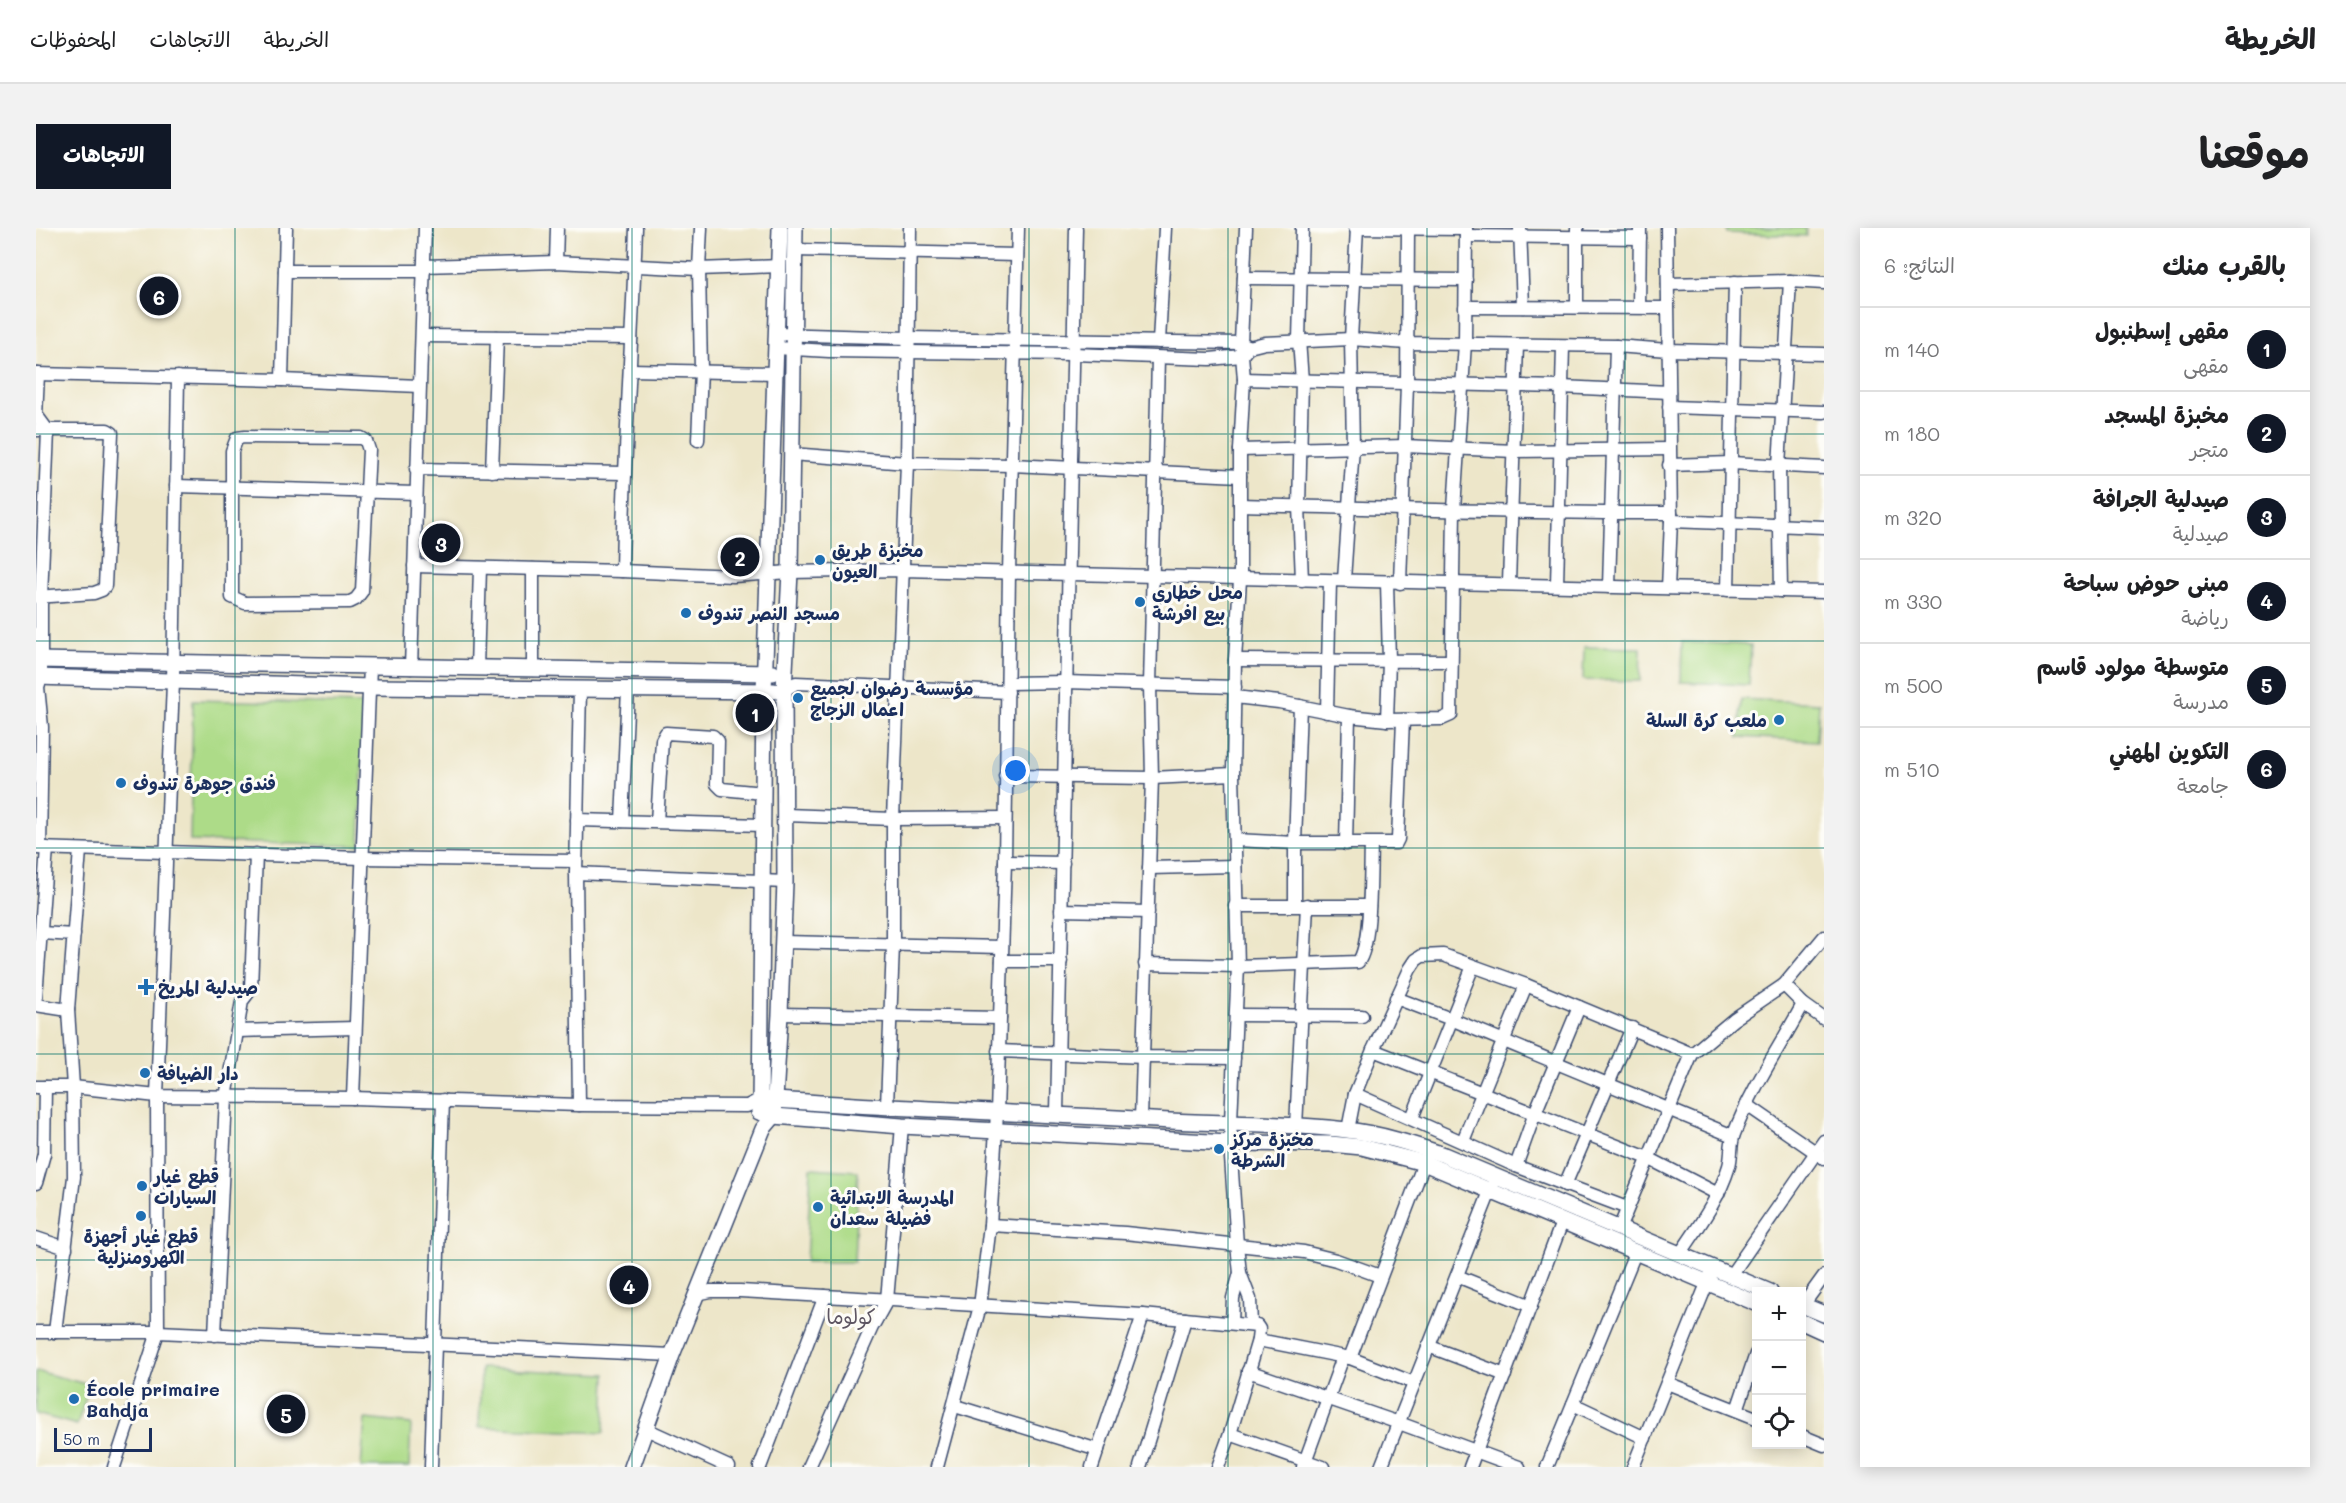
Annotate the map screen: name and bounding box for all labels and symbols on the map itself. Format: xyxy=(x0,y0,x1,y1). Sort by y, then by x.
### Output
pin: 6 xyxy=(140,274,178,318)
pin: 3 xyxy=(422,520,460,566)
pin: 2 xyxy=(720,534,760,580)
place label: مخبزة طريق العيون xyxy=(832,538,923,583)
marker: مخبزة طريق العيون xyxy=(813,553,827,567)
place label: محل خطاري بيع افرشة xyxy=(1152,580,1243,627)
marker: محل خطاري بيع افرشة xyxy=(1133,595,1147,609)
place label: مسجد النصر تندوف xyxy=(698,601,840,625)
marker: مسجد النصر تندوف xyxy=(679,606,693,620)
place label: مؤسسة رضوان لجميع اعمال الزجاج xyxy=(810,676,974,721)
pin: 1 xyxy=(736,690,774,736)
marker: مؤسسة رضوان لجميع اعمال الزجاج xyxy=(791,691,805,705)
place label: ملعب كرة السلة xyxy=(1646,708,1767,732)
marker: ملعب كرة السلة xyxy=(1772,713,1786,727)
your location xyxy=(1001,756,1030,785)
place label: فندق جوهرة تندوف xyxy=(133,771,276,795)
marker: فندق جوهرة تندوف xyxy=(114,776,128,790)
place label: صيدلية المريخ xyxy=(158,975,258,1000)
marker: صيدلية المريخ xyxy=(139,980,153,994)
place label: دار الضيافة xyxy=(157,1061,239,1085)
marker: دار الضيافة xyxy=(138,1066,152,1080)
place label: مخبزة مركز الشرطة xyxy=(1229,1127,1314,1172)
marker: مخبزة مركز الشرطة xyxy=(1212,1142,1226,1156)
place label: قطع غيار السيارات xyxy=(152,1164,219,1209)
marker: قطع غيار السيارات xyxy=(135,1179,149,1193)
place label: المدرسة الابتدائية فضيلة سعدان xyxy=(830,1185,954,1230)
marker: المدرسة الابتدائية فضيلة سعدان xyxy=(811,1200,825,1214)
marker: قطع غيار أجهزة الكهرومنزلية xyxy=(134,1209,148,1223)
place label: قطع غيار أجهزة الكهرومنزلية xyxy=(84,1224,198,1269)
pin: 4 xyxy=(610,1262,648,1308)
district label: كولوما xyxy=(826,1303,876,1331)
place label: École primaire Bahdja xyxy=(86,1377,220,1422)
marker: École primaire Bahdja xyxy=(67,1392,81,1406)
pin: 5 xyxy=(266,1392,306,1436)
scale bar xyxy=(54,1425,152,1452)

